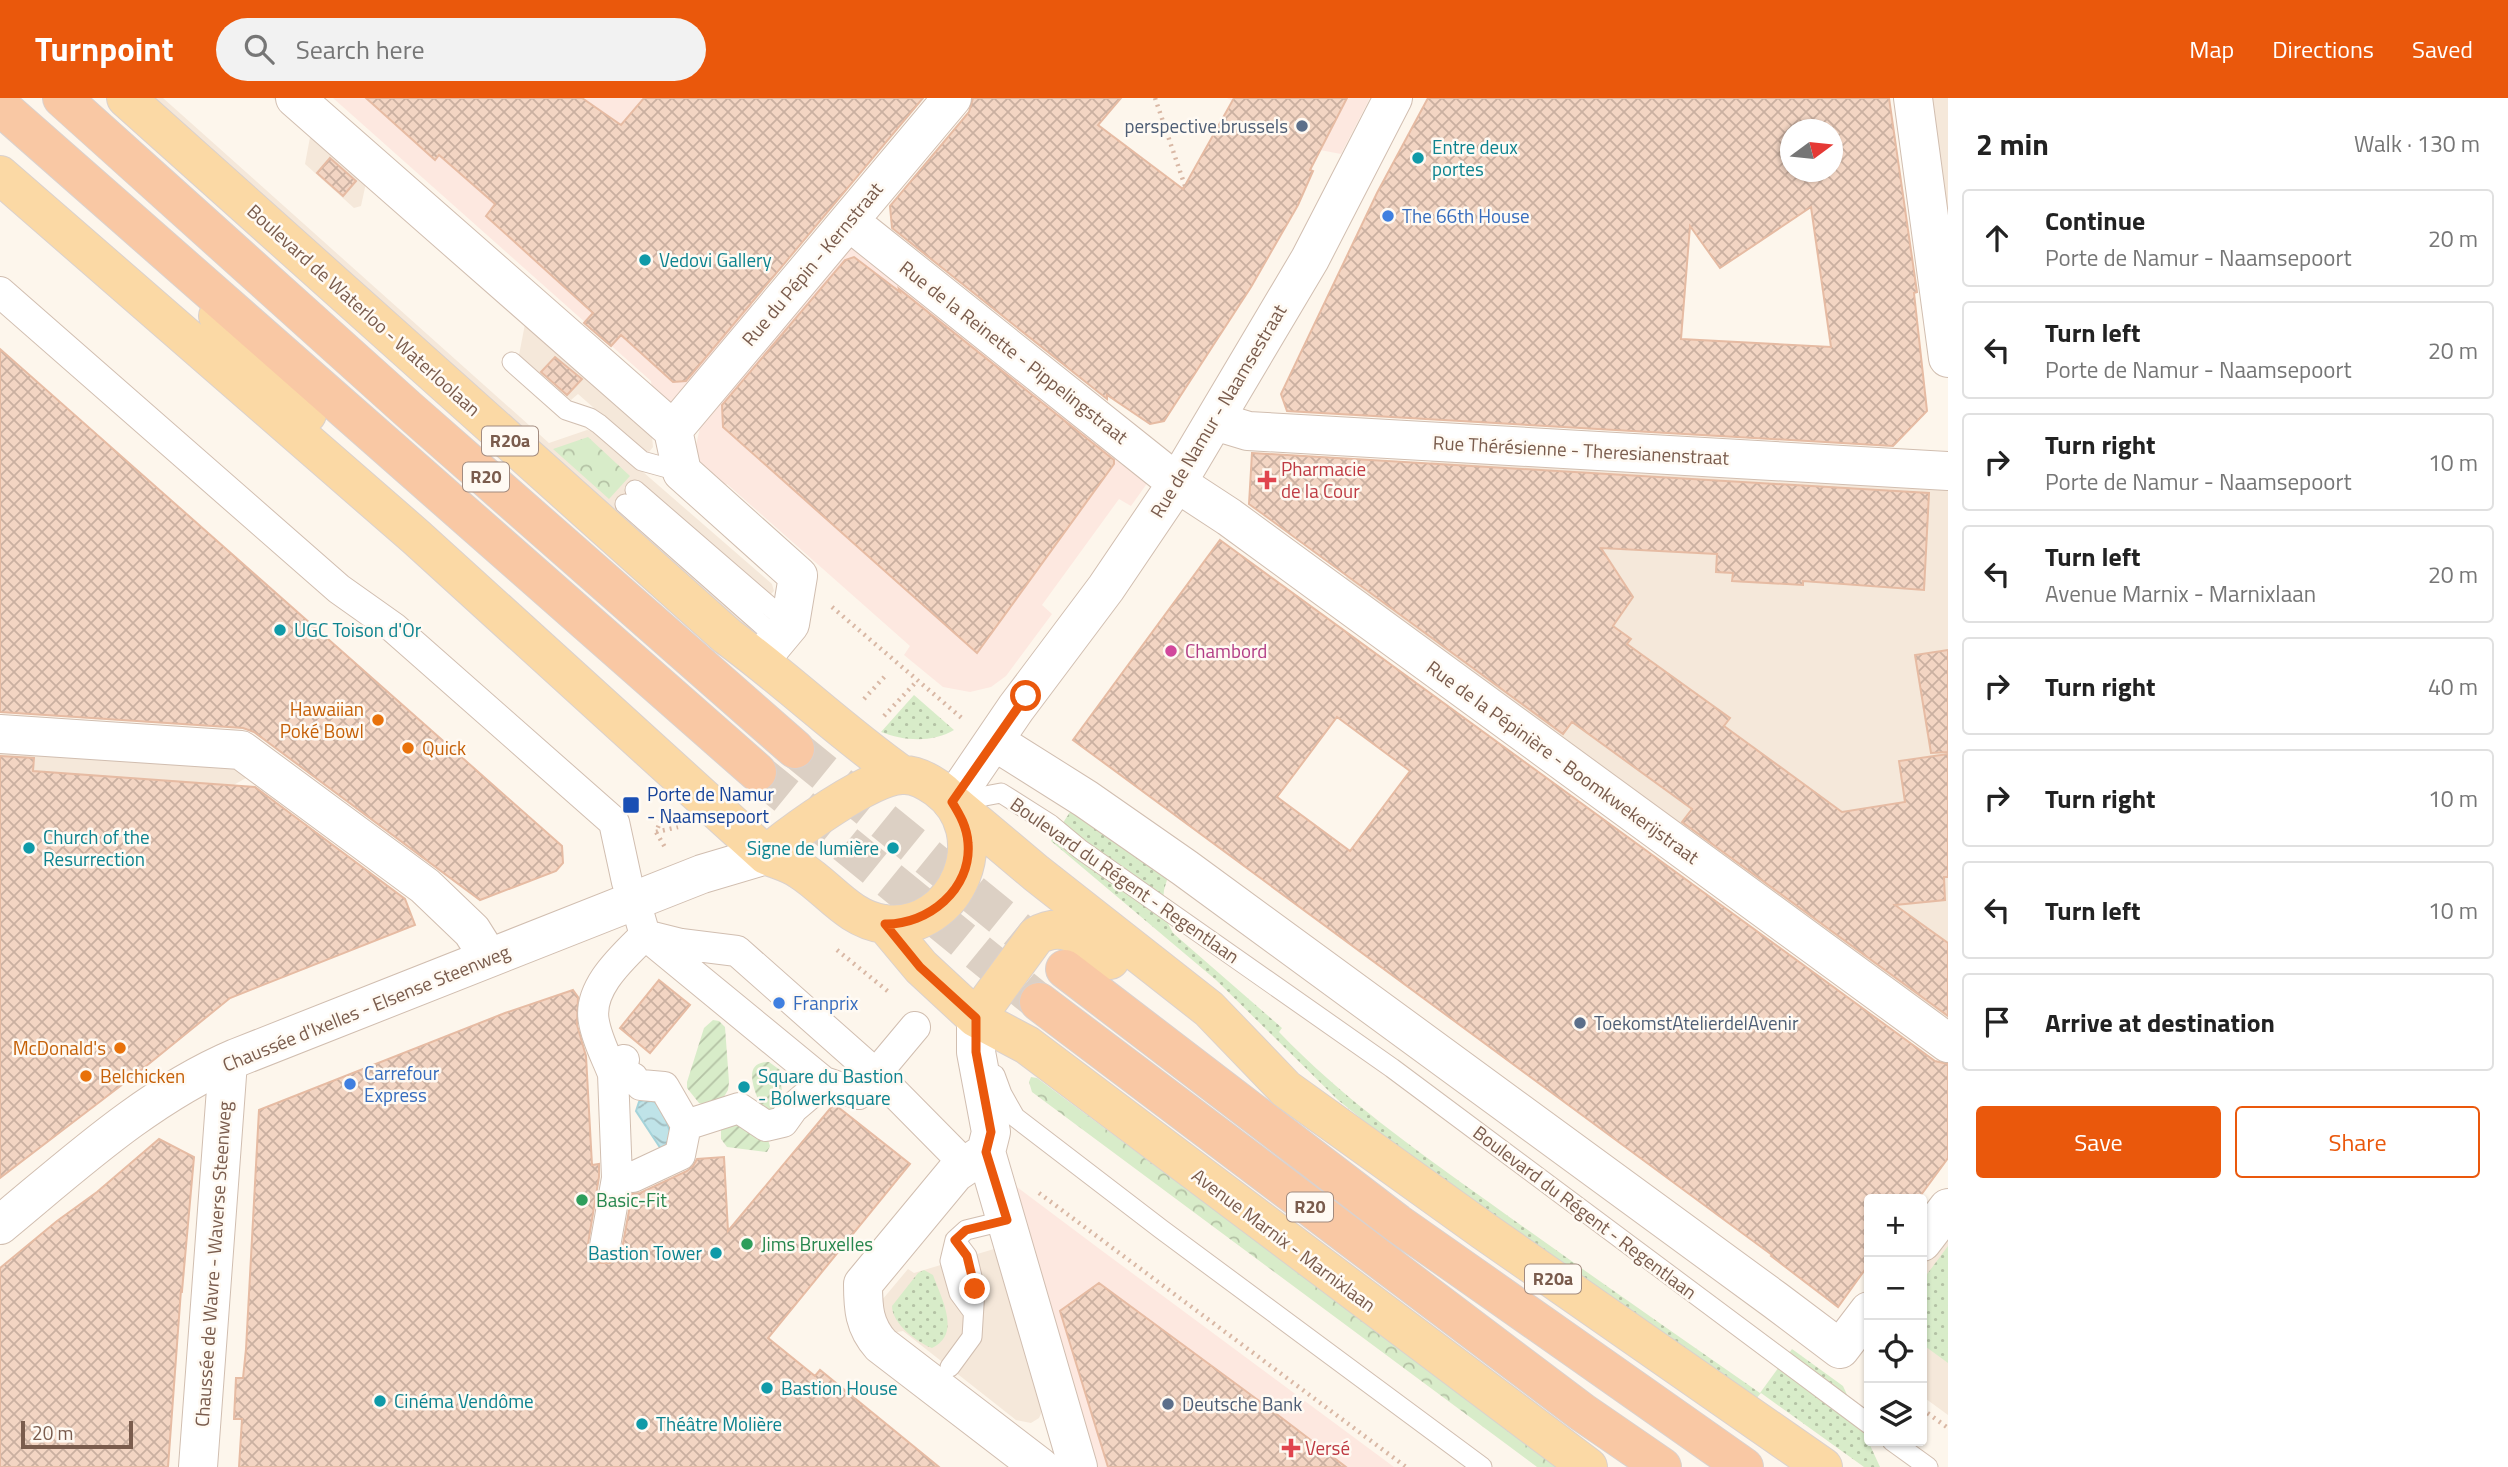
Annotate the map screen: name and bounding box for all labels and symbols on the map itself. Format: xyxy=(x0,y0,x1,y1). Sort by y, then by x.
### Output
place label: perspective.brussels xyxy=(1124,111,1288,140)
marker: perspective.brussels xyxy=(1294,118,1310,134)
north arrow xyxy=(1780,119,1843,182)
place label: Entre deux portes xyxy=(1432,132,1518,183)
marker: Entre deux portes xyxy=(1410,150,1426,166)
street label: Rue du Pépin - Kernstraat xyxy=(734,175,889,352)
street label: Boulevard de Waterloo - Waterloolaan xyxy=(241,197,488,423)
place label: The 66th House xyxy=(1402,201,1530,230)
marker: The 66th House xyxy=(1380,208,1396,224)
place label: Vedovi Gallery xyxy=(659,245,772,274)
marker: Vedovi Gallery xyxy=(637,252,653,268)
street label: Rue de la Reinette - Pippelingstraat xyxy=(894,253,1135,450)
street label: Rue de Namur - Naamsestraat xyxy=(1142,298,1293,523)
road number: R20a xyxy=(482,426,538,456)
street label: Rue Thérésienne - Theresianenstraat xyxy=(1432,427,1730,472)
place label: Pharmacie de la Cour xyxy=(1281,454,1366,505)
road number: R20 xyxy=(463,463,509,492)
marker: Pharmacie de la Cour xyxy=(1259,472,1275,488)
place label: UGC Toison d'Or xyxy=(294,615,422,644)
marker: UGC Toison d'Or xyxy=(272,622,288,638)
place label: Chambord xyxy=(1185,636,1267,665)
marker: Chambord xyxy=(1163,643,1179,659)
street label: Rue de la Pépinière - Boomkwekerijstraat xyxy=(1421,653,1706,871)
route start xyxy=(1010,680,1041,711)
place label: Hawaiian Poké Bowl xyxy=(280,694,364,745)
marker: Hawaiian Poké Bowl xyxy=(370,712,386,728)
place label: Quick xyxy=(422,733,466,762)
marker: Quick xyxy=(400,740,416,756)
place label: Porte de Namur - Naamsepoort xyxy=(647,779,774,830)
street label: Boulevard du Régent - Regentlaan xyxy=(1005,789,1246,970)
marker: Porte de Namur - Naamsepoort xyxy=(621,795,641,815)
place label: Church of the Resurrection xyxy=(43,822,150,873)
place label: Signe de lumière xyxy=(747,833,879,862)
marker: Church of the Resurrection xyxy=(21,840,37,856)
marker: Signe de lumière xyxy=(885,840,901,856)
street label: Chaussée d'Ixelles - Elsense Steenweg xyxy=(218,936,514,1079)
place label: Franprix xyxy=(793,988,859,1017)
marker: Franprix xyxy=(771,995,787,1011)
place label: ToekomstAtelierdelAvenir xyxy=(1594,1008,1799,1037)
marker: ToekomstAtelierdelAvenir xyxy=(1572,1015,1588,1031)
place label: McDonald's xyxy=(13,1033,106,1062)
marker: McDonald's xyxy=(112,1040,128,1056)
place label: Carrefour Express xyxy=(364,1058,440,1109)
place label: Belchicken xyxy=(100,1061,185,1090)
place label: Square du Bastion - Bolwerksquare xyxy=(758,1061,904,1112)
marker: Belchicken xyxy=(78,1068,94,1084)
marker: Carrefour Express xyxy=(342,1076,358,1092)
marker: Square du Bastion - Bolwerksquare xyxy=(736,1079,752,1095)
street label: Chaussée de Wavre - Waverse Steenweg xyxy=(187,1100,238,1428)
street label: Boulevard du Régent - Regentlaan xyxy=(1467,1118,1703,1306)
street label: Avenue Marnix - Marnixlaan xyxy=(1186,1161,1382,1319)
place label: Basic-Fit xyxy=(596,1185,667,1214)
marker: Basic-Fit xyxy=(574,1192,590,1208)
road number: R20 xyxy=(1287,1192,1333,1222)
place label: Jims Bruxelles xyxy=(761,1229,873,1258)
marker: Jims Bruxelles xyxy=(739,1236,755,1252)
place label: Bastion Tower xyxy=(588,1238,702,1267)
marker: Bastion Tower xyxy=(708,1245,724,1261)
road number: R20a xyxy=(1525,1264,1581,1294)
route end xyxy=(959,1273,990,1304)
place label: Bastion House xyxy=(781,1373,898,1402)
marker: Bastion House xyxy=(759,1380,775,1396)
place label: Cinéma Vendôme xyxy=(394,1386,534,1415)
place label: Deutsche Bank xyxy=(1182,1389,1302,1418)
marker: Cinéma Vendôme xyxy=(372,1393,388,1409)
marker: Deutsche Bank xyxy=(1160,1396,1176,1412)
place label: Théâtre Molière xyxy=(656,1409,782,1438)
marker: Théâtre Molière xyxy=(634,1416,650,1432)
scale bar xyxy=(21,1418,133,1450)
place label: Versé xyxy=(1305,1433,1350,1462)
marker: Versé xyxy=(1283,1440,1299,1456)

